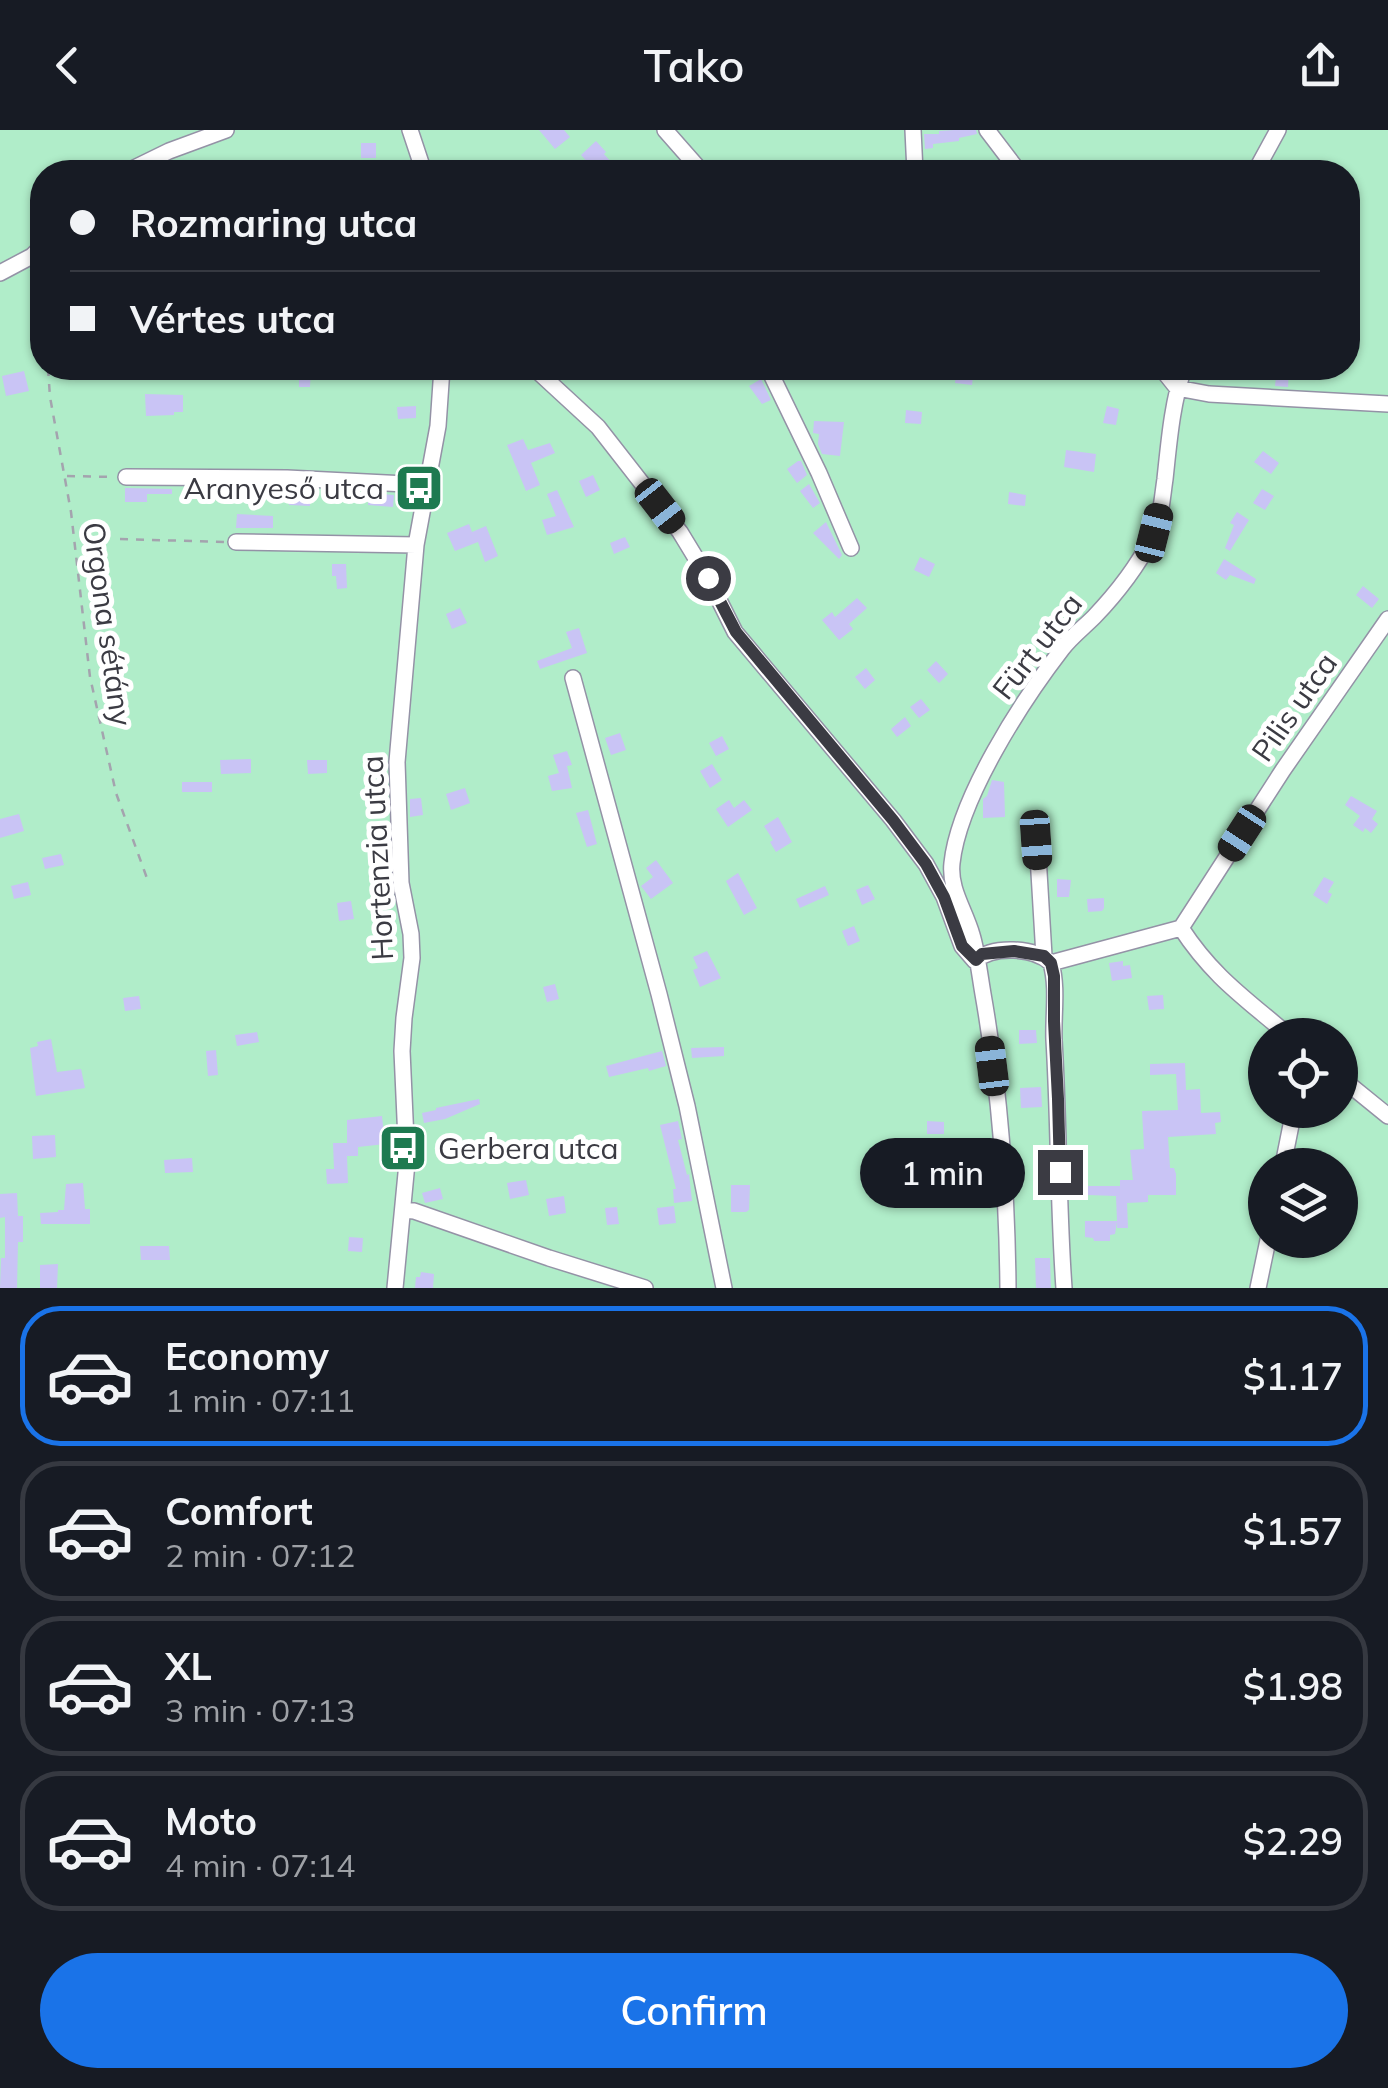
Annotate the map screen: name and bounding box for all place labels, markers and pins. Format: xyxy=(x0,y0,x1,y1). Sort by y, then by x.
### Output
bus stop icon: Aranyeső utca xyxy=(393,462,445,514)
place label: Aranyeső utca xyxy=(184,469,384,507)
bus stop icon: Gerbera utca xyxy=(377,1122,429,1174)
place label: Gerbera utca xyxy=(438,1129,618,1167)

